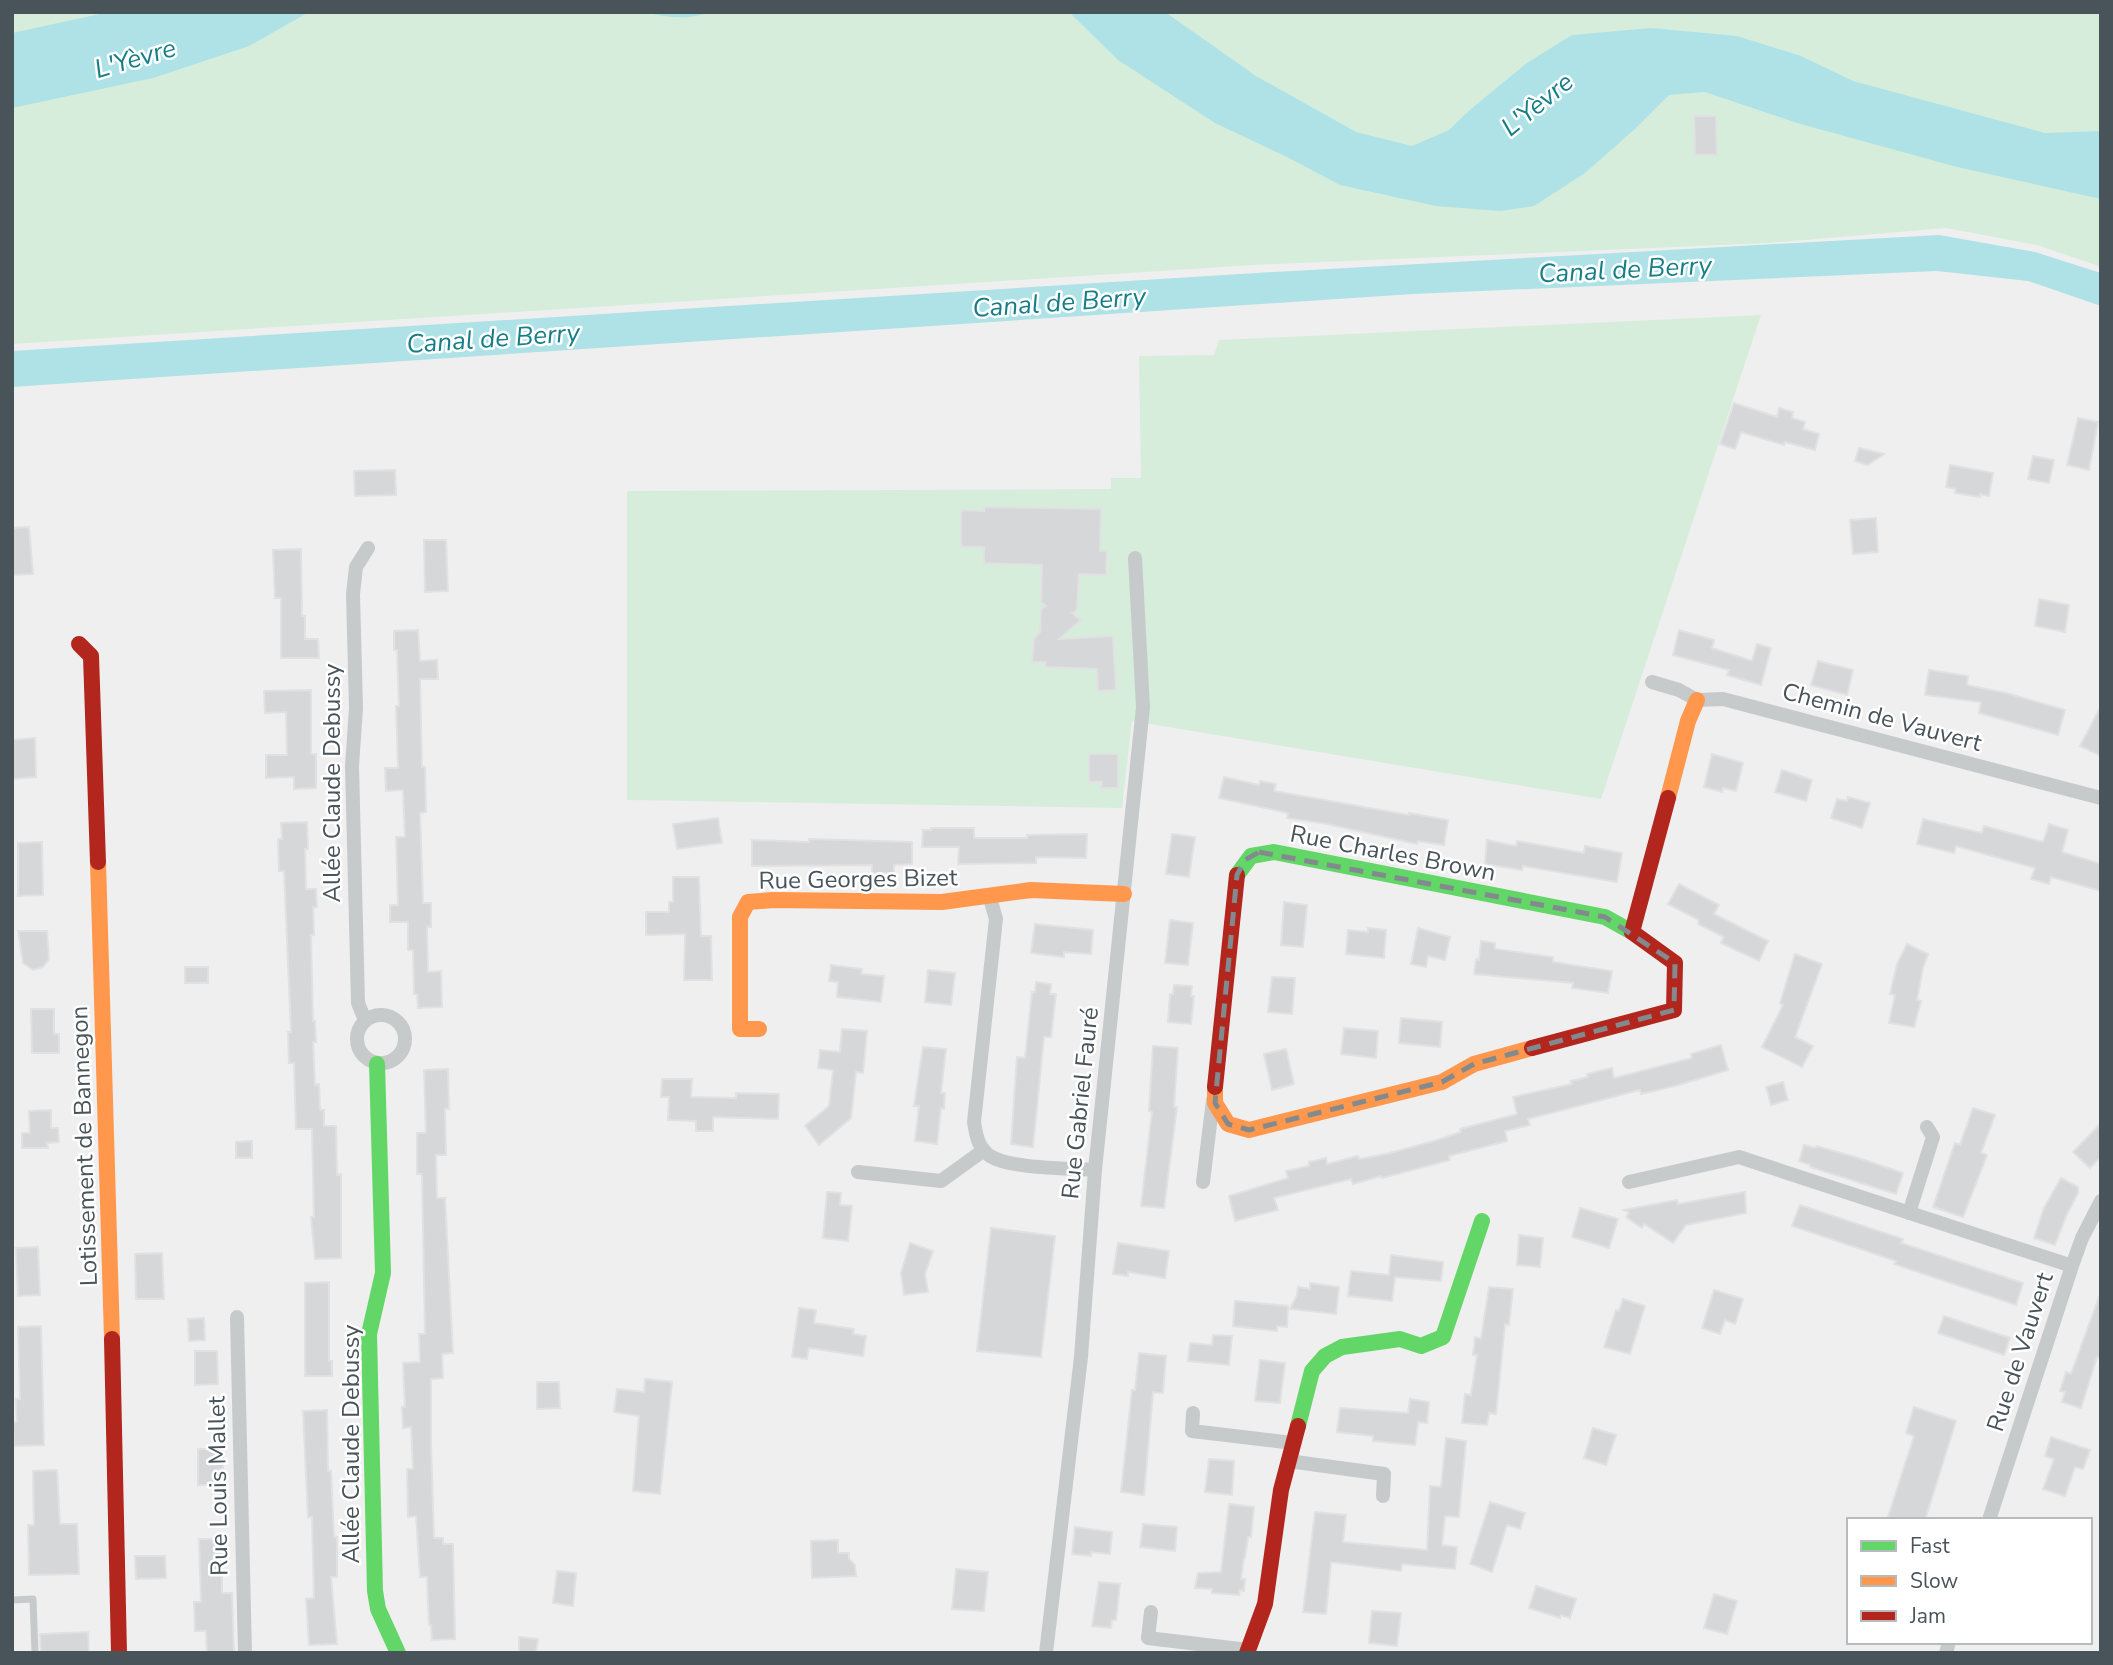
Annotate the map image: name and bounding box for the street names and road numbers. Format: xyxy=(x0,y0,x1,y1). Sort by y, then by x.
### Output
street label: Allée Claude Debussy xyxy=(316,663,348,902)
street label: Chemin de Vauvert xyxy=(1779,675,1986,759)
street label: Rue Charles Brown xyxy=(1288,817,1498,889)
street label: Rue Georges Bizet xyxy=(758,861,958,897)
street label: Lotissement de Bannegon xyxy=(63,1005,105,1287)
street label: Rue Gabriel Fauré xyxy=(1054,1005,1106,1201)
street label: Rue de Vauvert xyxy=(1979,1268,2061,1436)
street label: Allée Claude Debussy xyxy=(335,1324,367,1563)
street label: Rue Louis Mallet xyxy=(200,1395,236,1576)

